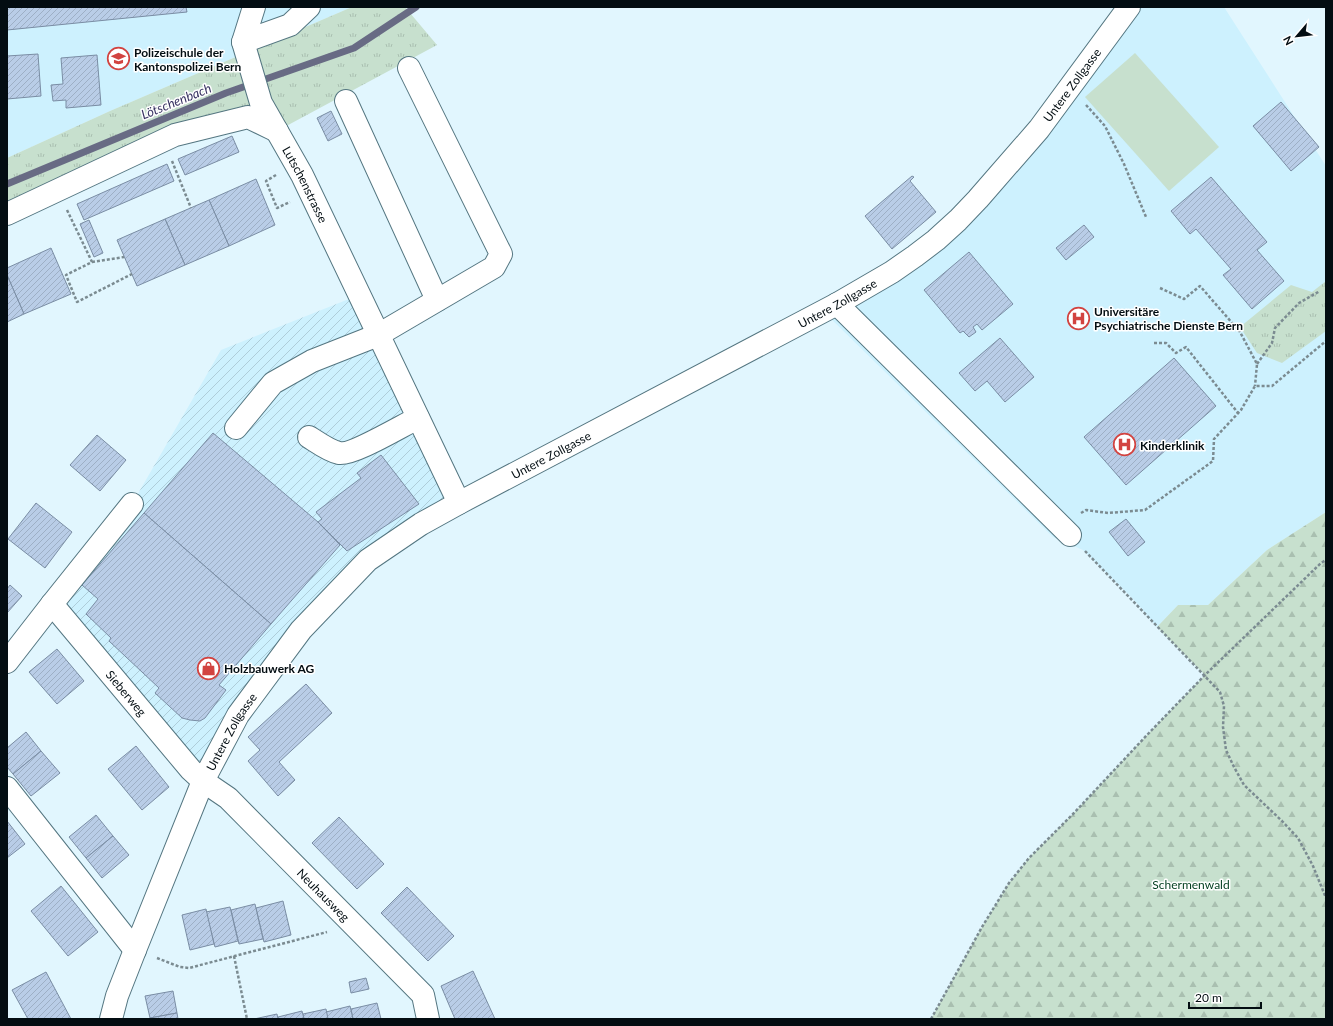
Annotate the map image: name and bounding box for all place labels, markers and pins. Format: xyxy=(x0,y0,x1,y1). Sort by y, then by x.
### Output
place label: Polizeischule der Kantonspolizei Bern xyxy=(134,45,242,74)
school or university icon: Polizeischule der Kantonspolizei Bern xyxy=(106,46,132,72)
place label: Universitäre Psychiatrische Dienste Bern xyxy=(1094,304,1243,333)
hospital icon: Universitäre Psychiatrische Dienste Bern xyxy=(1065,305,1091,331)
hospital icon: Kinderklinik xyxy=(1112,432,1138,458)
place label: Kinderklinik xyxy=(1140,438,1205,453)
shop icon: Holzbauwerk AG xyxy=(195,655,221,681)
place label: Holzbauwerk AG xyxy=(224,661,315,676)

